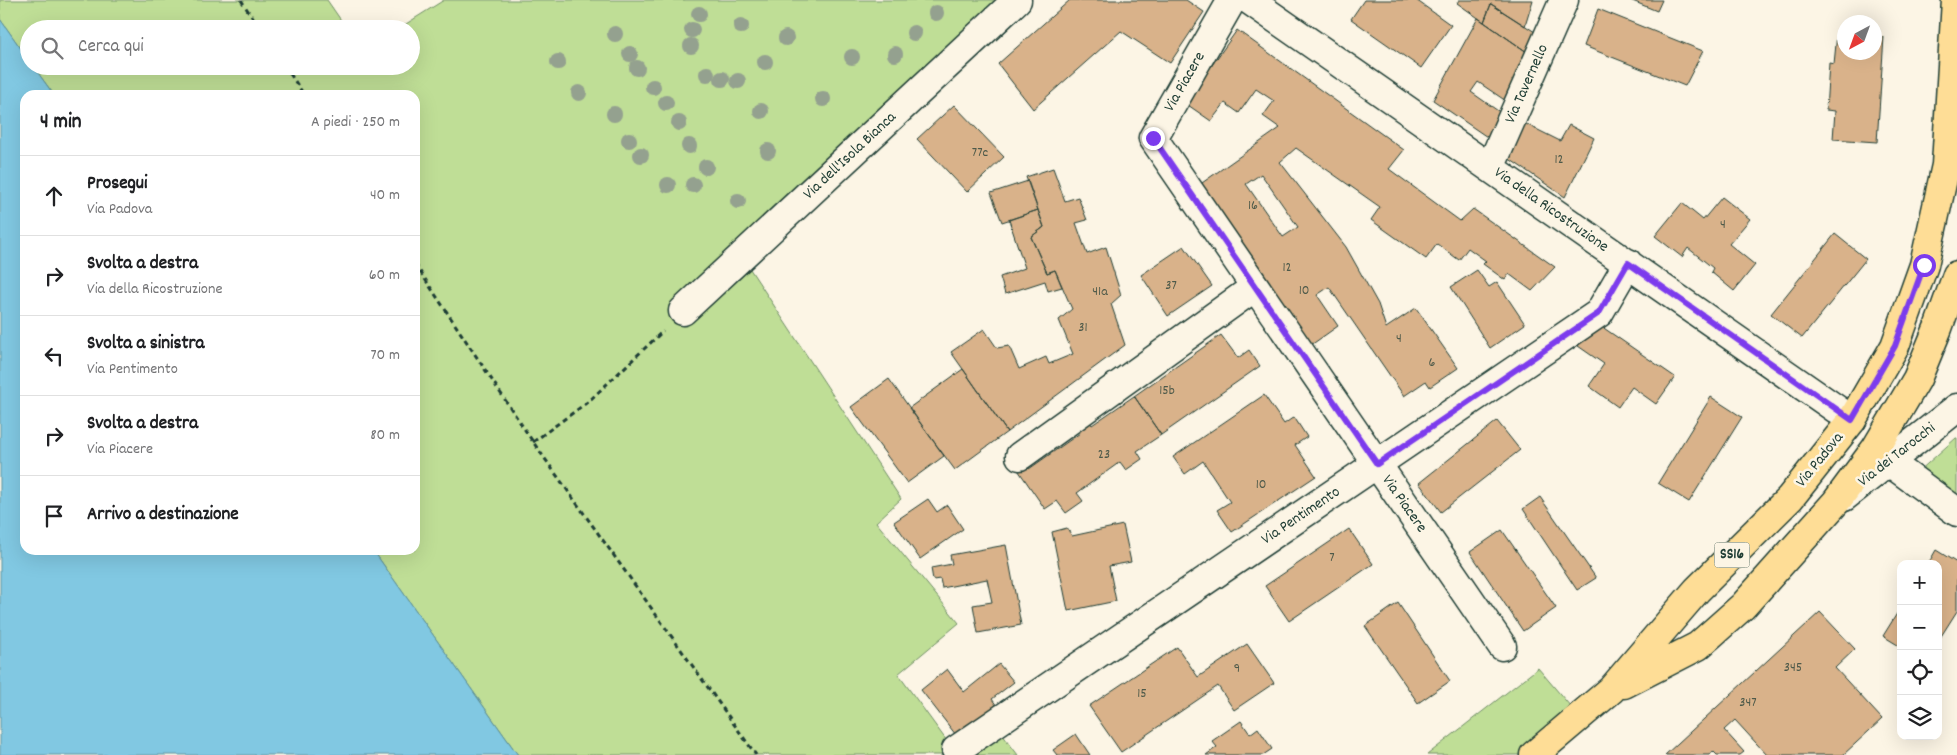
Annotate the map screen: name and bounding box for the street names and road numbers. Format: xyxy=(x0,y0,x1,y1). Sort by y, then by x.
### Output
street label: Via Tavernello xyxy=(1499,41,1555,127)
street label: Via Piacere xyxy=(1159,48,1211,116)
street label: Via dell'Isola Bianca xyxy=(798,106,902,205)
street label: Via della Ricostruzione xyxy=(1489,162,1613,258)
street label: Via dei Tarocchi xyxy=(1853,417,1941,493)
street label: Via Padova xyxy=(1790,427,1850,493)
street label: Via Piacere xyxy=(1376,470,1432,538)
street label: Via Pentimento xyxy=(1257,481,1345,551)
road number: SS16 xyxy=(1714,542,1750,568)

